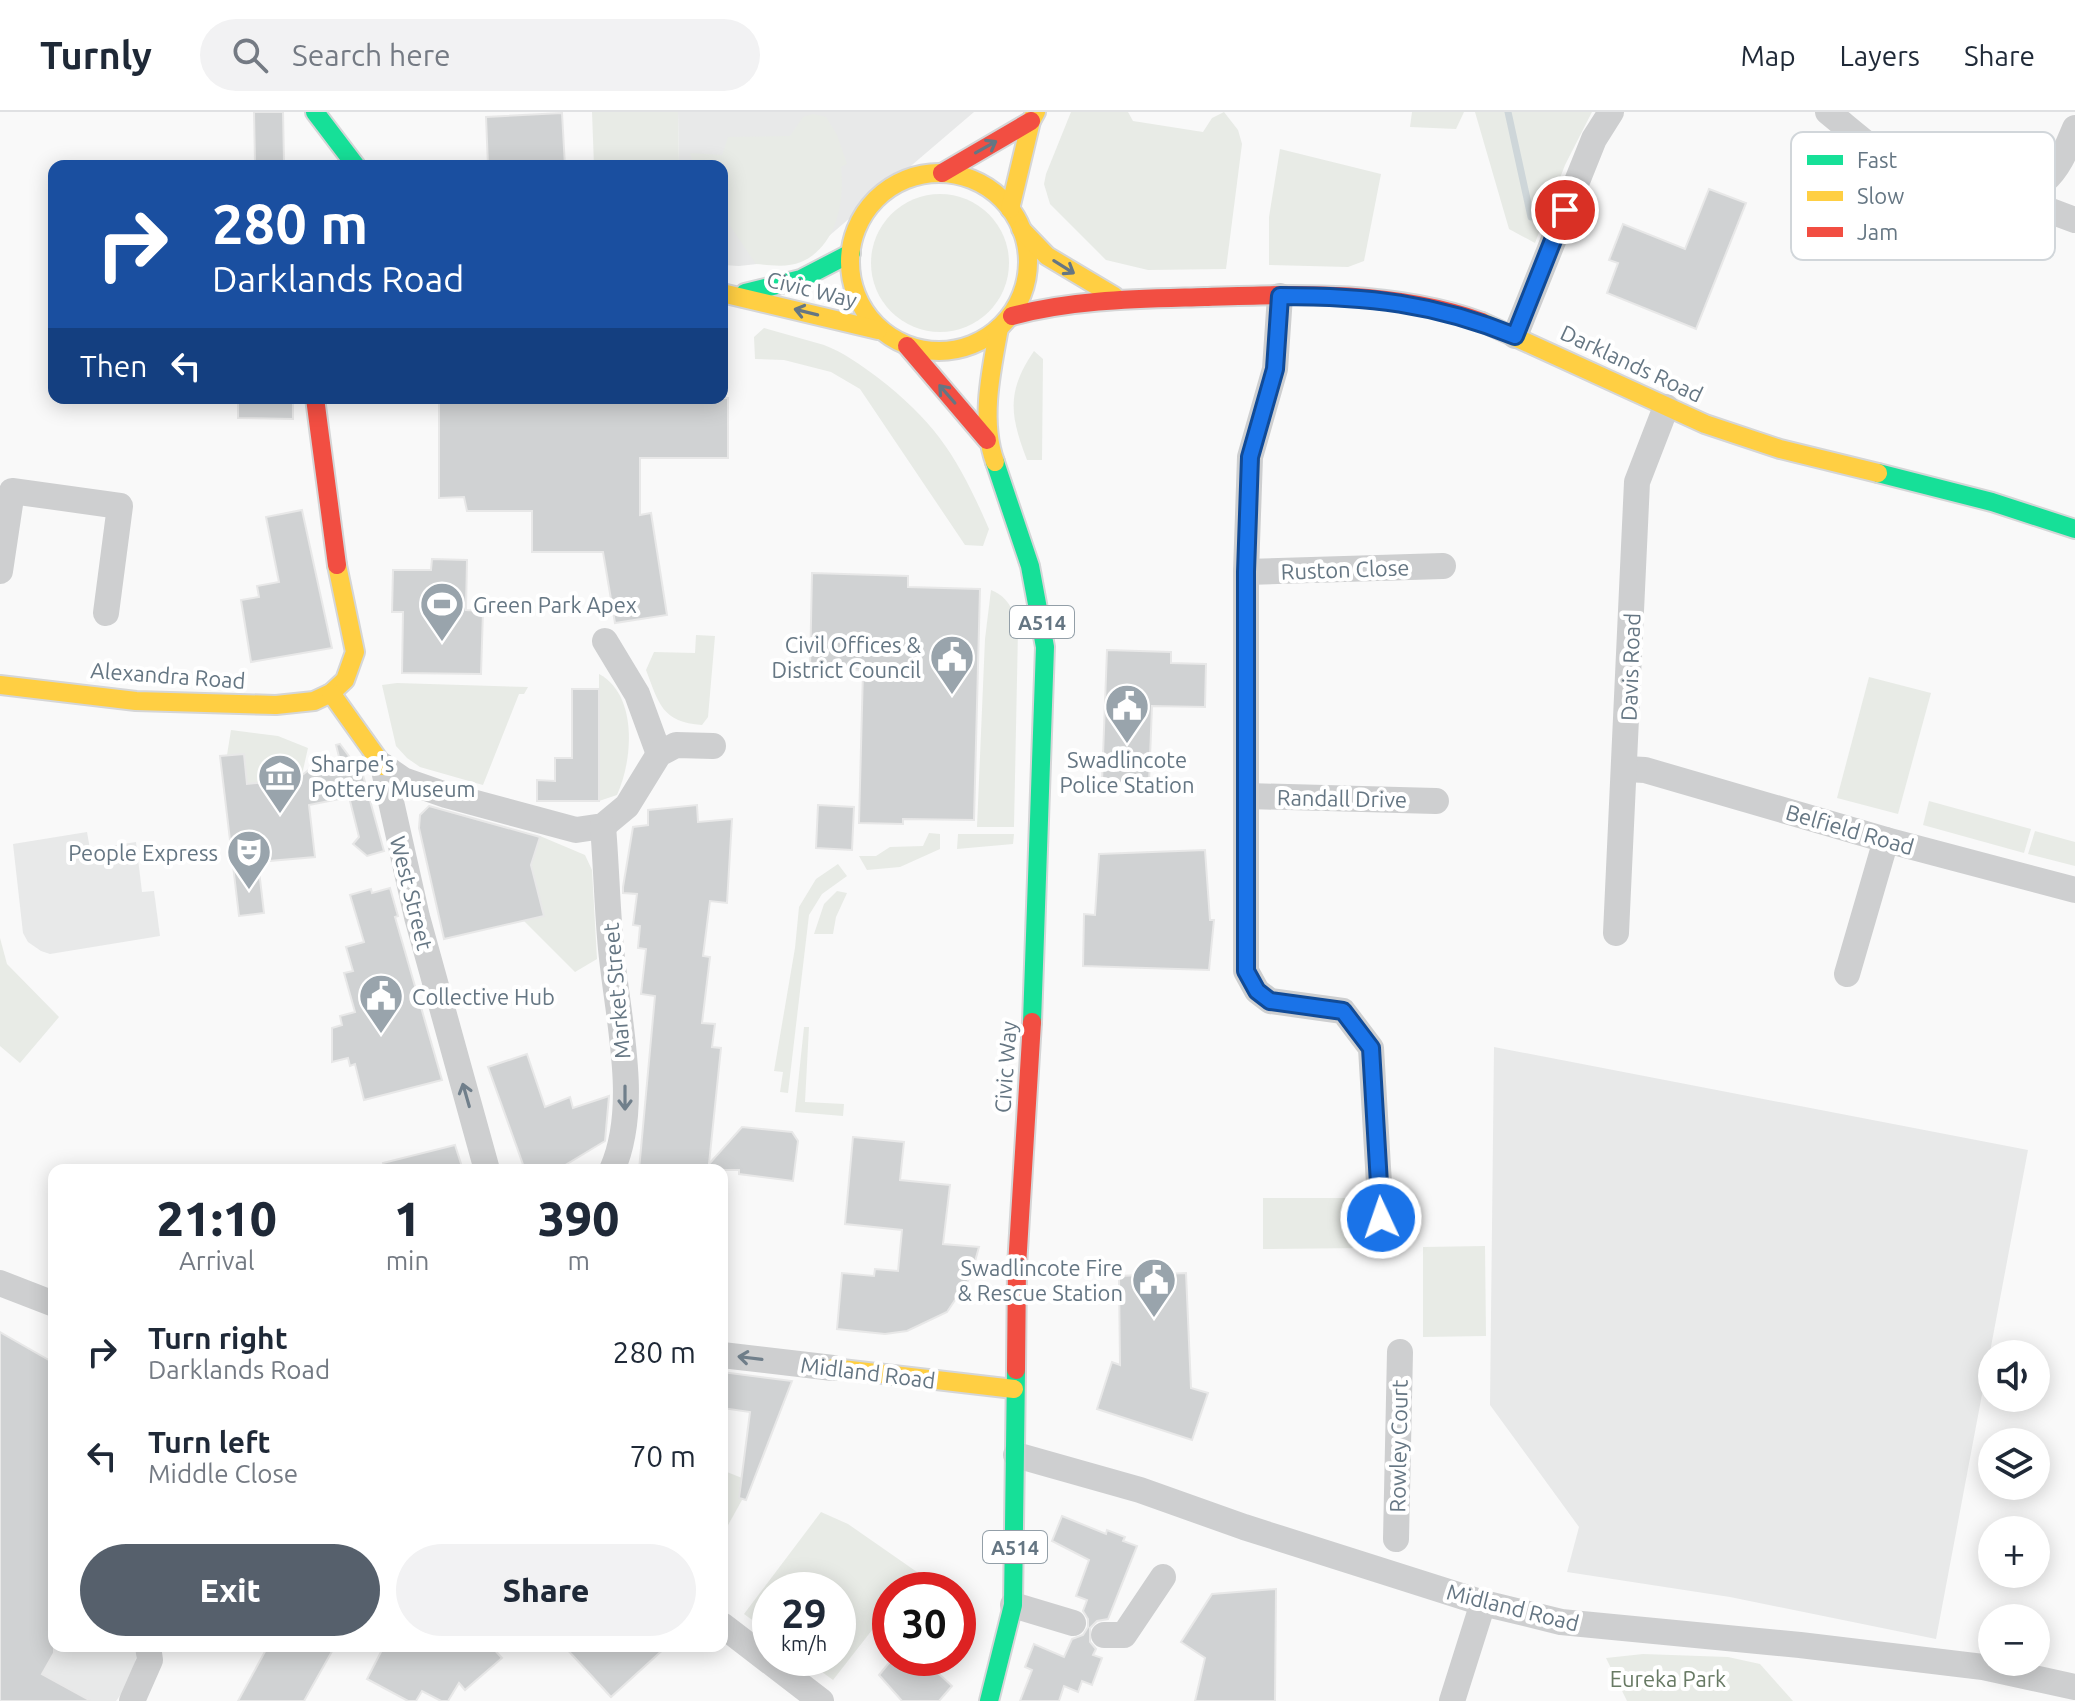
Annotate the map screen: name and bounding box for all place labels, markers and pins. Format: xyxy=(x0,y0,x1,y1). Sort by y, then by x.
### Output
pin xyxy=(1531,176,1599,244)
sports icon: Green Park Apex xyxy=(418,580,466,643)
place label: Green Park Apex xyxy=(473,592,637,617)
place label: Civil Offices & District Council xyxy=(772,632,922,682)
public building icon: Civil Offices & District Council xyxy=(928,633,976,696)
public building icon: Swadlincote Police Station xyxy=(1103,682,1151,745)
place label: Swadlincote Police Station xyxy=(1059,747,1195,797)
place label: Sharpe's Pottery Museum xyxy=(311,751,476,801)
museum icon: Sharpe's Pottery Museum xyxy=(256,752,304,815)
theatre icon: People Express xyxy=(225,828,273,891)
place label: People Express xyxy=(68,840,218,865)
public building icon: Collective Hub xyxy=(357,972,405,1035)
place label: Collective Hub xyxy=(412,984,555,1009)
place label: Swadlincote Fire & Rescue Station xyxy=(957,1255,1123,1305)
public building icon: Swadlincote Fire & Rescue Station xyxy=(1130,1256,1178,1319)

